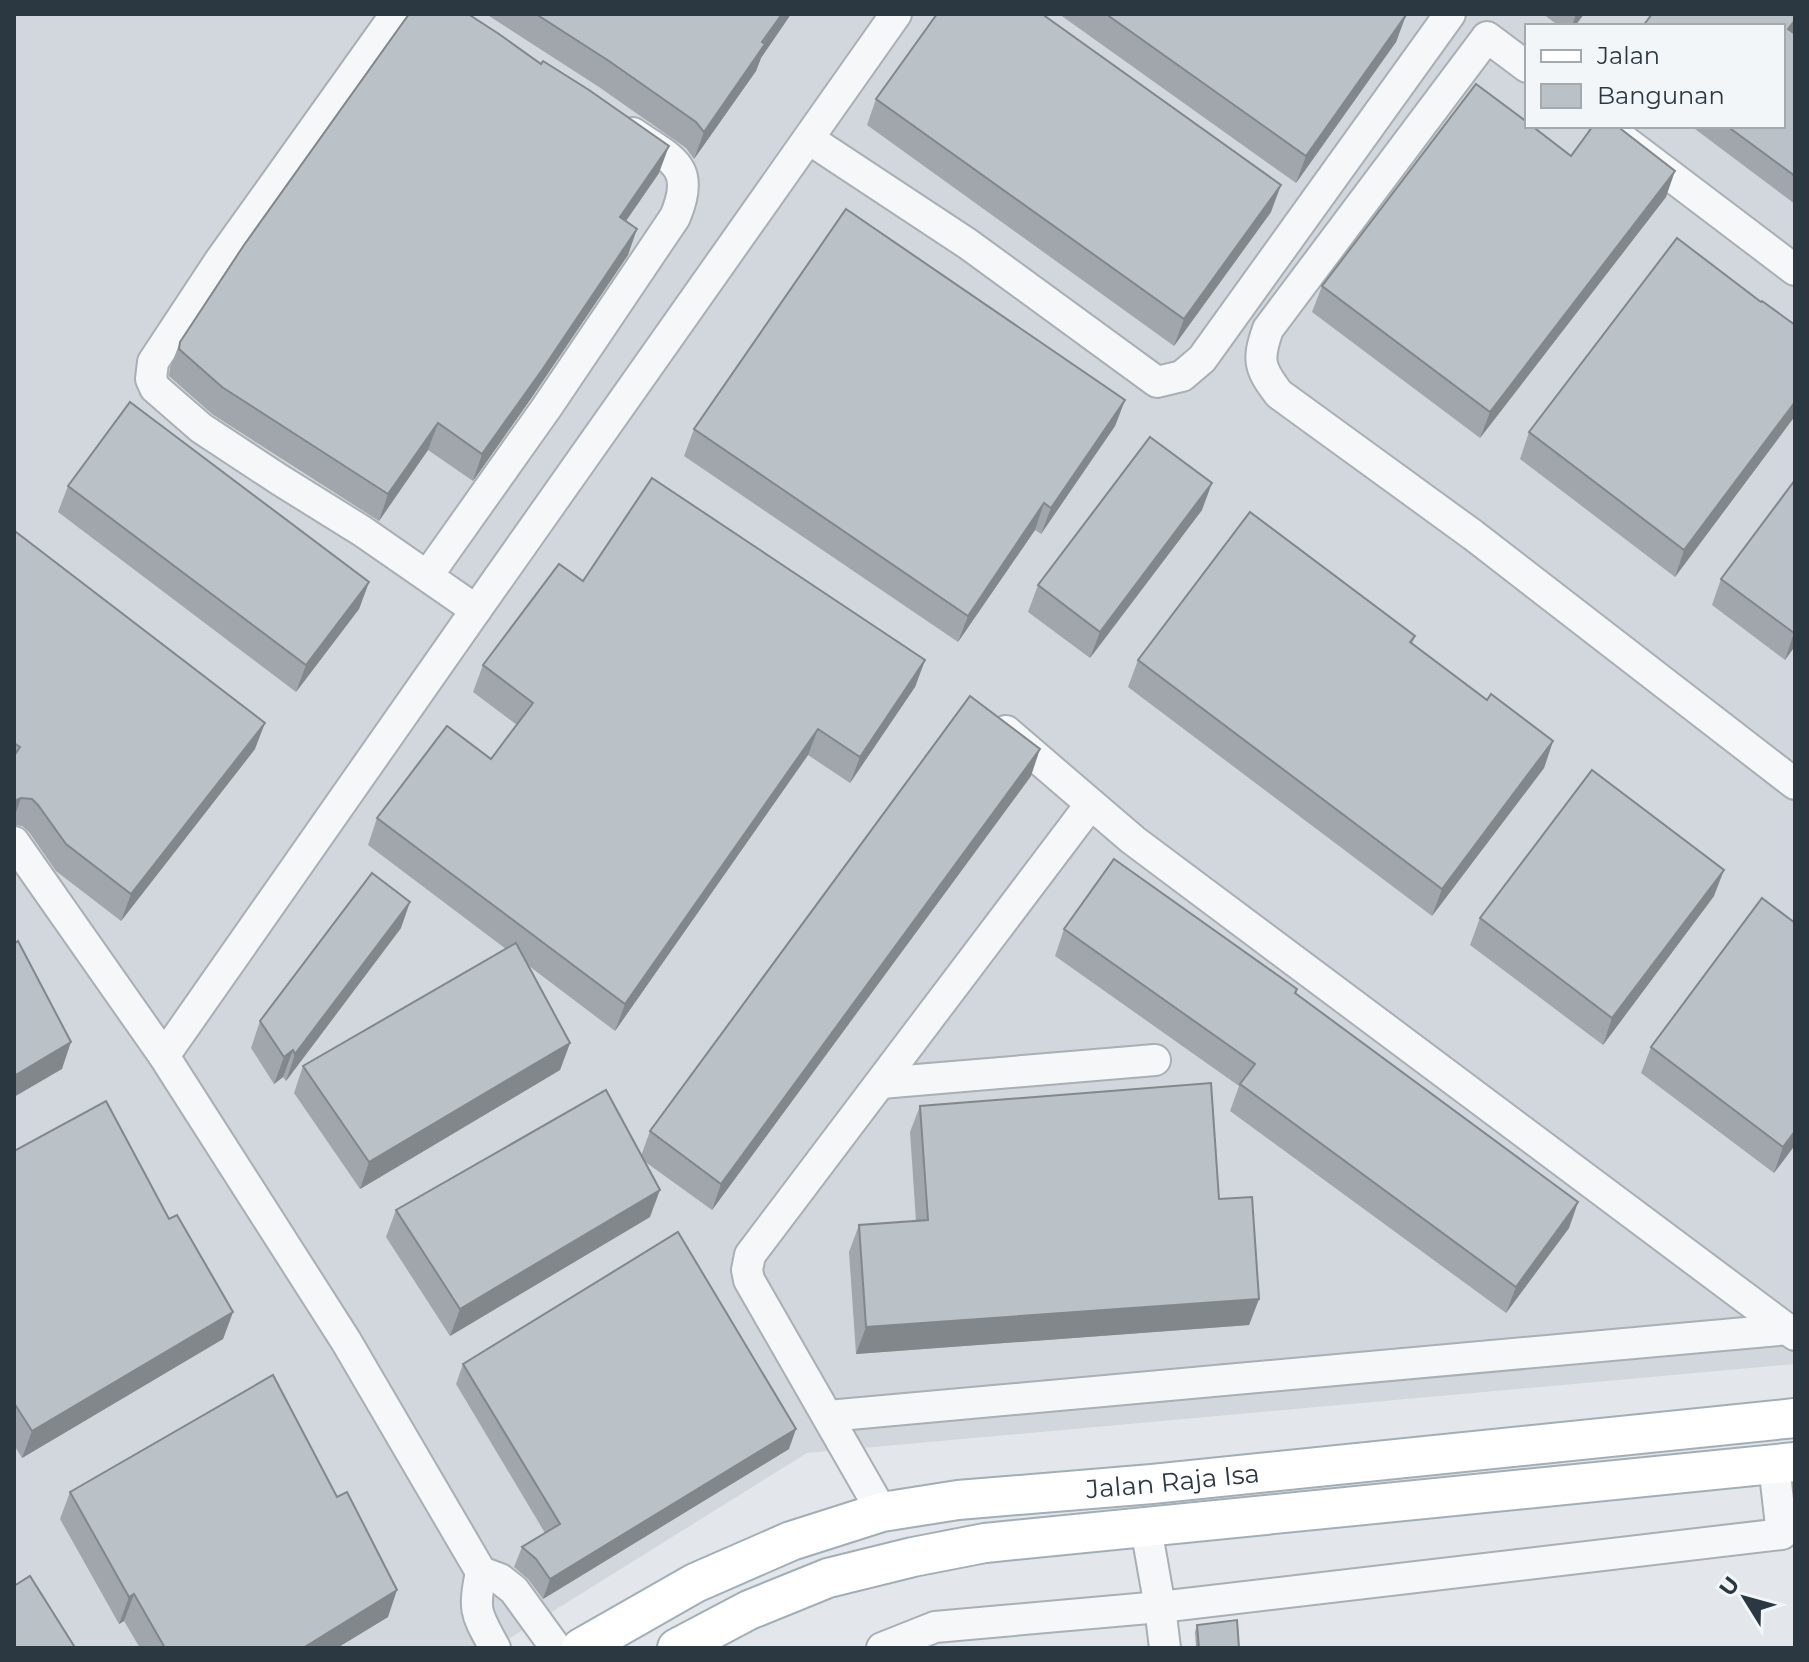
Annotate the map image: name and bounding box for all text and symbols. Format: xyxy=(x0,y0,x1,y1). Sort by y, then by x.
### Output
legend xyxy=(1525,24,1785,128)
text: Jalan xyxy=(1596,41,1660,70)
text: Bangunan xyxy=(1597,81,1725,110)
street label: Jalan Raja Isa xyxy=(1084,1457,1261,1505)
north arrow xyxy=(1705,1558,1785,1638)
text: U xyxy=(1713,1571,1745,1601)

